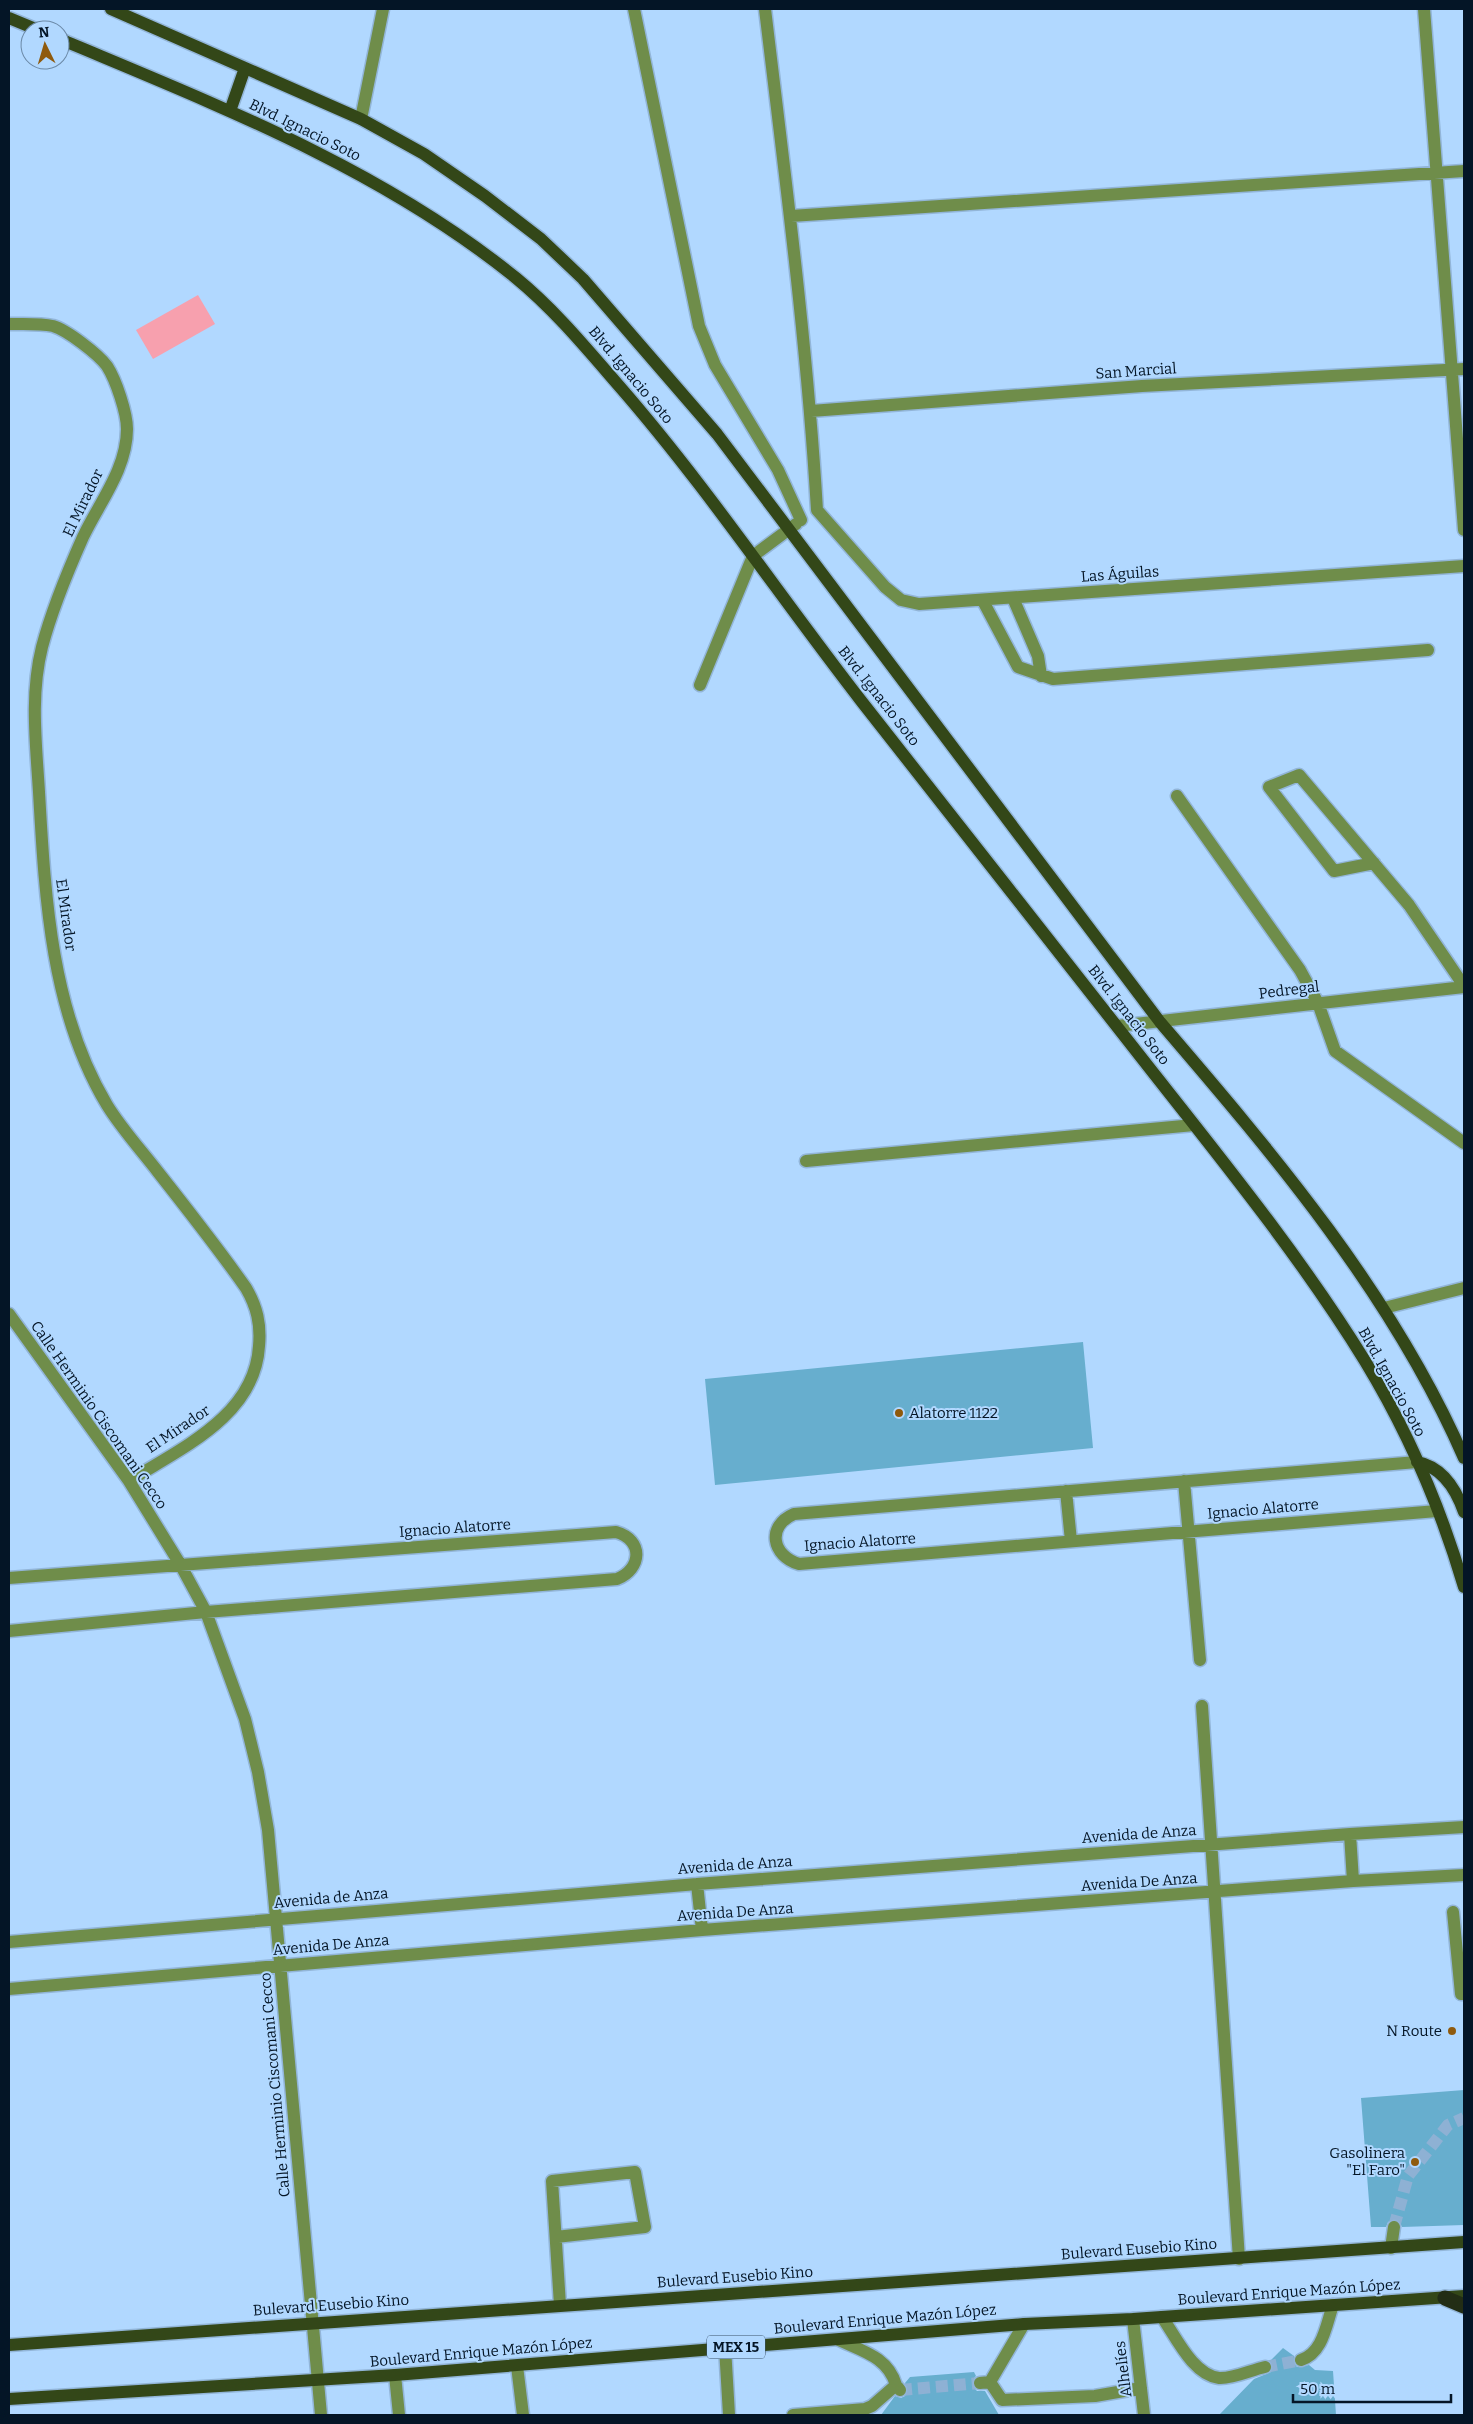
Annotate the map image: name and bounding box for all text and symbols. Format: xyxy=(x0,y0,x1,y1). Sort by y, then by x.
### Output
north arrow xyxy=(20,20,70,70)
text: N xyxy=(38,24,50,41)
street label: Blvd. Ignacio Soto xyxy=(246,95,364,165)
street label: Blvd. Ignacio Soto xyxy=(585,322,677,428)
street label: San Marcial xyxy=(1095,359,1177,383)
street label: El Mirador xyxy=(59,466,107,540)
street label: Las Águilas xyxy=(1080,562,1160,586)
street label: Blvd. Ignacio Soto xyxy=(834,642,924,750)
street label: El Mirador xyxy=(52,878,80,953)
street label: Blvd. Ignacio Soto xyxy=(1084,961,1174,1069)
street label: Pedregal xyxy=(1258,977,1320,1003)
street label: Calle Herminio Ciscomani Cecco xyxy=(27,1317,171,1513)
street label: Blvd. Ignacio Soto xyxy=(1355,1324,1429,1440)
street label: El Mirador xyxy=(143,1401,214,1457)
place label: Alatorre 1122 xyxy=(909,1404,998,1422)
marker: Alatorre 1122 xyxy=(893,1407,905,1419)
street label: Ignacio Alatorre xyxy=(1206,1495,1320,1523)
street label: Ignacio Alatorre xyxy=(398,1515,512,1541)
street label: Ignacio Alatorre xyxy=(803,1529,917,1555)
street label: Avenida de Anza xyxy=(1081,1821,1197,1847)
street label: Avenida de Anza xyxy=(677,1852,793,1878)
street label: Avenida De Anza xyxy=(1080,1869,1198,1895)
street label: Avenida de Anza xyxy=(273,1884,389,1912)
street label: Avenida De Anza xyxy=(676,1899,794,1925)
street label: Avenida De Anza xyxy=(272,1931,390,1959)
street label: Calle Herminio Ciscomani Cecco xyxy=(256,1972,294,2198)
place label: N Route xyxy=(1386,2022,1442,2040)
marker: N Route xyxy=(1446,2025,1458,2037)
place label: Gasolinera "El Faro" xyxy=(1329,2144,1405,2179)
marker: Gasolinera "El Faro" xyxy=(1409,2156,1421,2168)
street label: Bulevard Eusebio Kino xyxy=(1060,2235,1218,2263)
street label: Bulevard Eusebio Kino xyxy=(656,2263,814,2291)
street label: Boulevard Enrique Mazón López xyxy=(1177,2275,1401,2309)
street label: Bulevard Eusebio Kino xyxy=(252,2291,410,2319)
street label: Boulevard Enrique Mazón López xyxy=(773,2300,997,2338)
street label: Boulevard Enrique Mazón López xyxy=(369,2333,593,2371)
road number: MEX 15 xyxy=(707,2336,765,2358)
street label: Alhelíes xyxy=(1111,2340,1135,2398)
scale bar xyxy=(1293,2372,1450,2404)
text: 50 m xyxy=(1300,2380,1336,2398)

